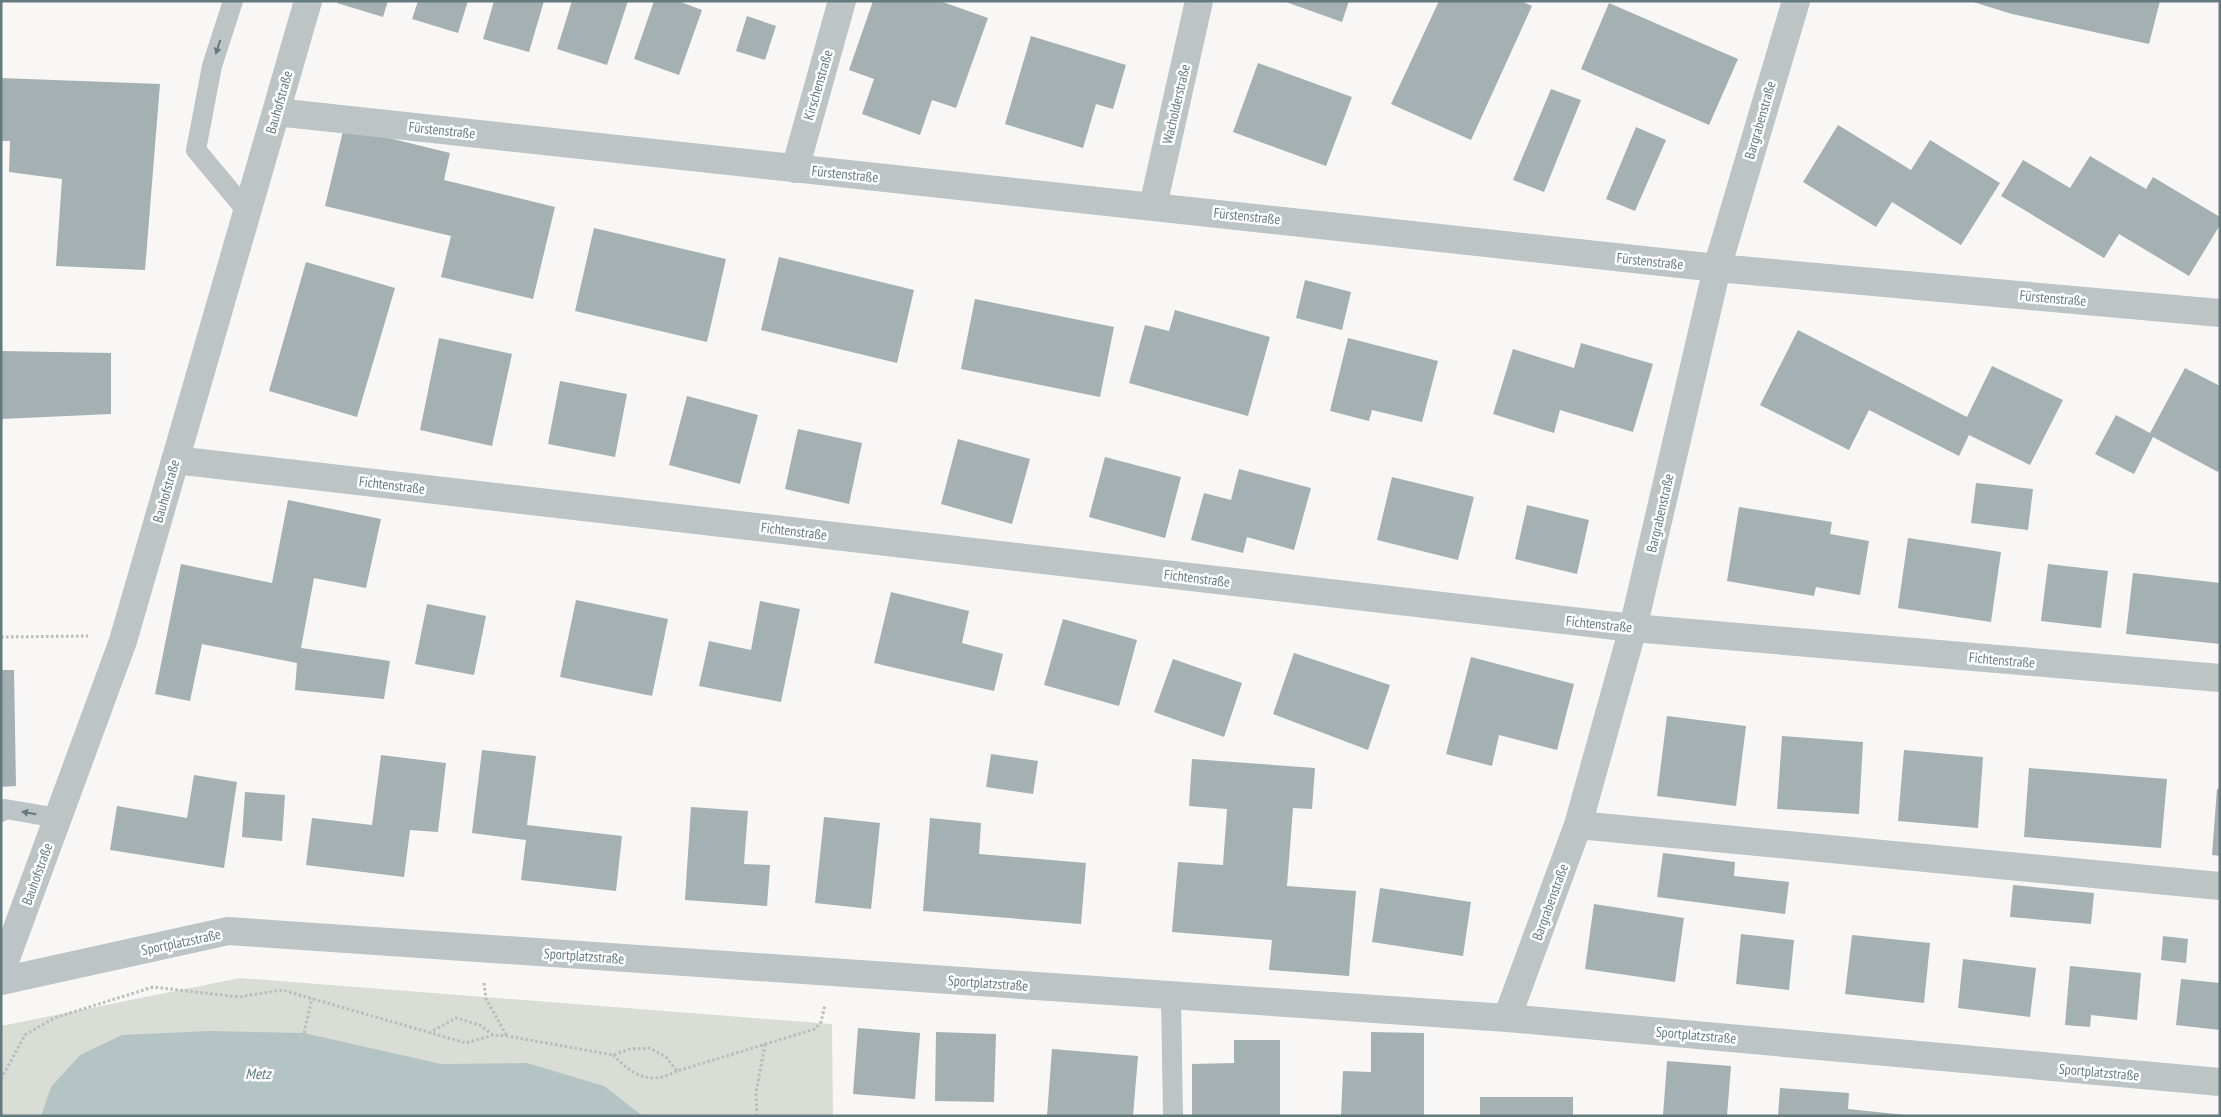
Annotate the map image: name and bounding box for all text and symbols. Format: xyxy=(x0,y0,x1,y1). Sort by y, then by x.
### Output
one-way arrow xyxy=(214,40,221,55)
street label: Kirschenstraße xyxy=(799,48,837,122)
street label: Wacholderstraße xyxy=(1158,62,1194,146)
street label: Bauhofstraße xyxy=(261,68,297,136)
street label: Bargrabenstraße xyxy=(1740,79,1780,161)
street label: Fürstenstraße xyxy=(408,118,476,142)
street label: Fürstenstraße xyxy=(811,162,879,186)
street label: Fürstenstraße xyxy=(1213,204,1281,228)
street label: Fürstenstraße xyxy=(1616,249,1684,273)
street label: Fürstenstraße xyxy=(2019,286,2087,310)
street label: Bauhofstraße xyxy=(148,457,184,525)
street label: Fichtenstraße xyxy=(358,472,426,498)
street label: Bargrabenstraße xyxy=(1642,472,1678,554)
street label: Fichtenstraße xyxy=(760,518,828,544)
street label: Fichtenstraße xyxy=(1163,565,1231,591)
street label: Fichtenstraße xyxy=(1565,612,1633,636)
street label: Fichtenstraße xyxy=(1968,648,2036,672)
one-way arrow xyxy=(21,809,36,817)
street label: Bauhofstraße xyxy=(17,840,57,907)
street label: Bargrabenstraße xyxy=(1528,861,1572,943)
street label: Sportplatzstraße xyxy=(140,925,223,959)
street label: Sportplatzstraße xyxy=(543,944,625,968)
street label: Sportplatzstraße xyxy=(947,971,1029,995)
street label: Sportplatzstraße xyxy=(1655,1023,1737,1047)
street label: Sportplatzstraße xyxy=(2058,1060,2140,1084)
water label: Metz xyxy=(245,1064,272,1083)

